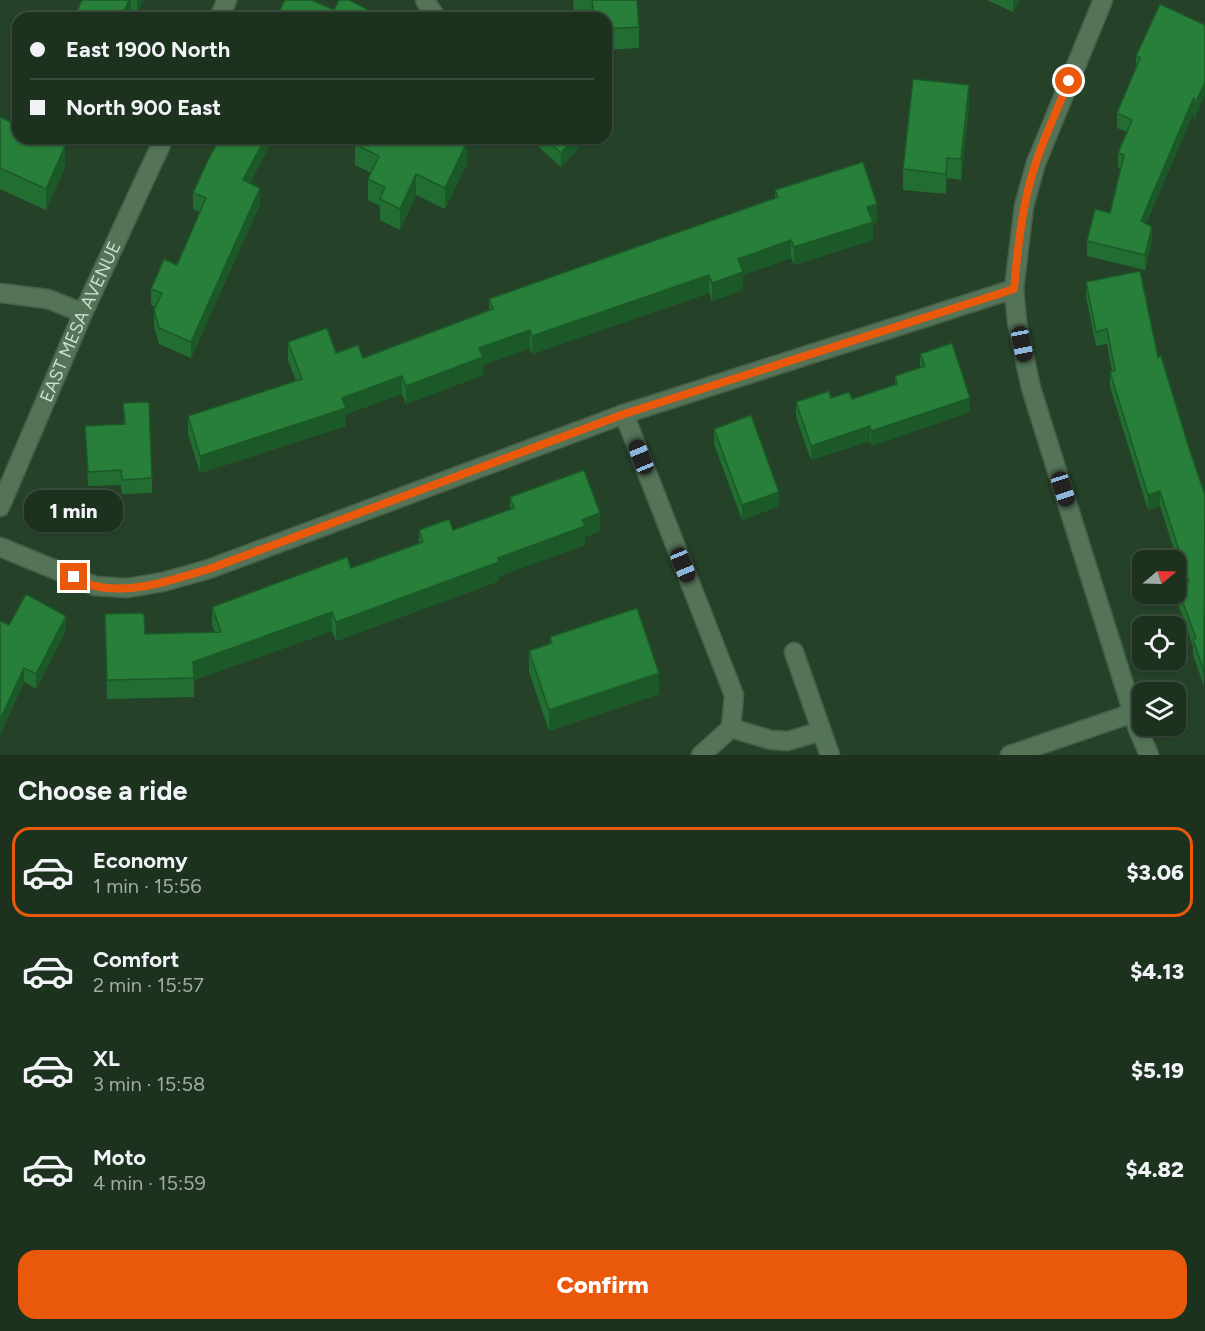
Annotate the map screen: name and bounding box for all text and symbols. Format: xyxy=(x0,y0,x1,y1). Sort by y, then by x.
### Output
text: East 1900 North xyxy=(66,36,230,63)
route start xyxy=(1055,67,1082,94)
text: North 900 East xyxy=(66,94,221,121)
street label: EAST MESA AVENUE xyxy=(35,238,126,405)
car xyxy=(1010,325,1034,363)
car xyxy=(626,437,656,477)
car xyxy=(1049,469,1077,509)
callout: 1 min xyxy=(25,490,124,532)
text: 1 min xyxy=(50,499,97,523)
car xyxy=(668,545,698,585)
north arrow xyxy=(1132,550,1186,604)
map controls xyxy=(1132,550,1186,736)
route end xyxy=(60,563,87,590)
button: locate xyxy=(1132,616,1186,670)
button: layers xyxy=(1132,682,1186,736)
text: Choose a ride xyxy=(18,774,187,807)
icon: car xyxy=(21,845,75,899)
text: Economy xyxy=(93,847,188,874)
text: $3.06 xyxy=(1126,859,1184,886)
text: 1 min · 15:56 xyxy=(93,874,202,898)
icon: car xyxy=(21,944,75,998)
text: Comfort xyxy=(93,946,179,973)
text: $4.13 xyxy=(1130,958,1184,985)
text: 2 min · 15:57 xyxy=(93,973,204,997)
icon: car xyxy=(21,1043,75,1097)
text: XL xyxy=(93,1045,120,1072)
text: $5.19 xyxy=(1131,1057,1184,1084)
text: 3 min · 15:58 xyxy=(93,1072,205,1096)
icon: car xyxy=(21,1142,75,1196)
text: Moto xyxy=(93,1144,146,1171)
text: $4.82 xyxy=(1126,1156,1184,1183)
text: 4 min · 15:59 xyxy=(93,1171,206,1195)
button: Confirm xyxy=(18,1250,1187,1319)

